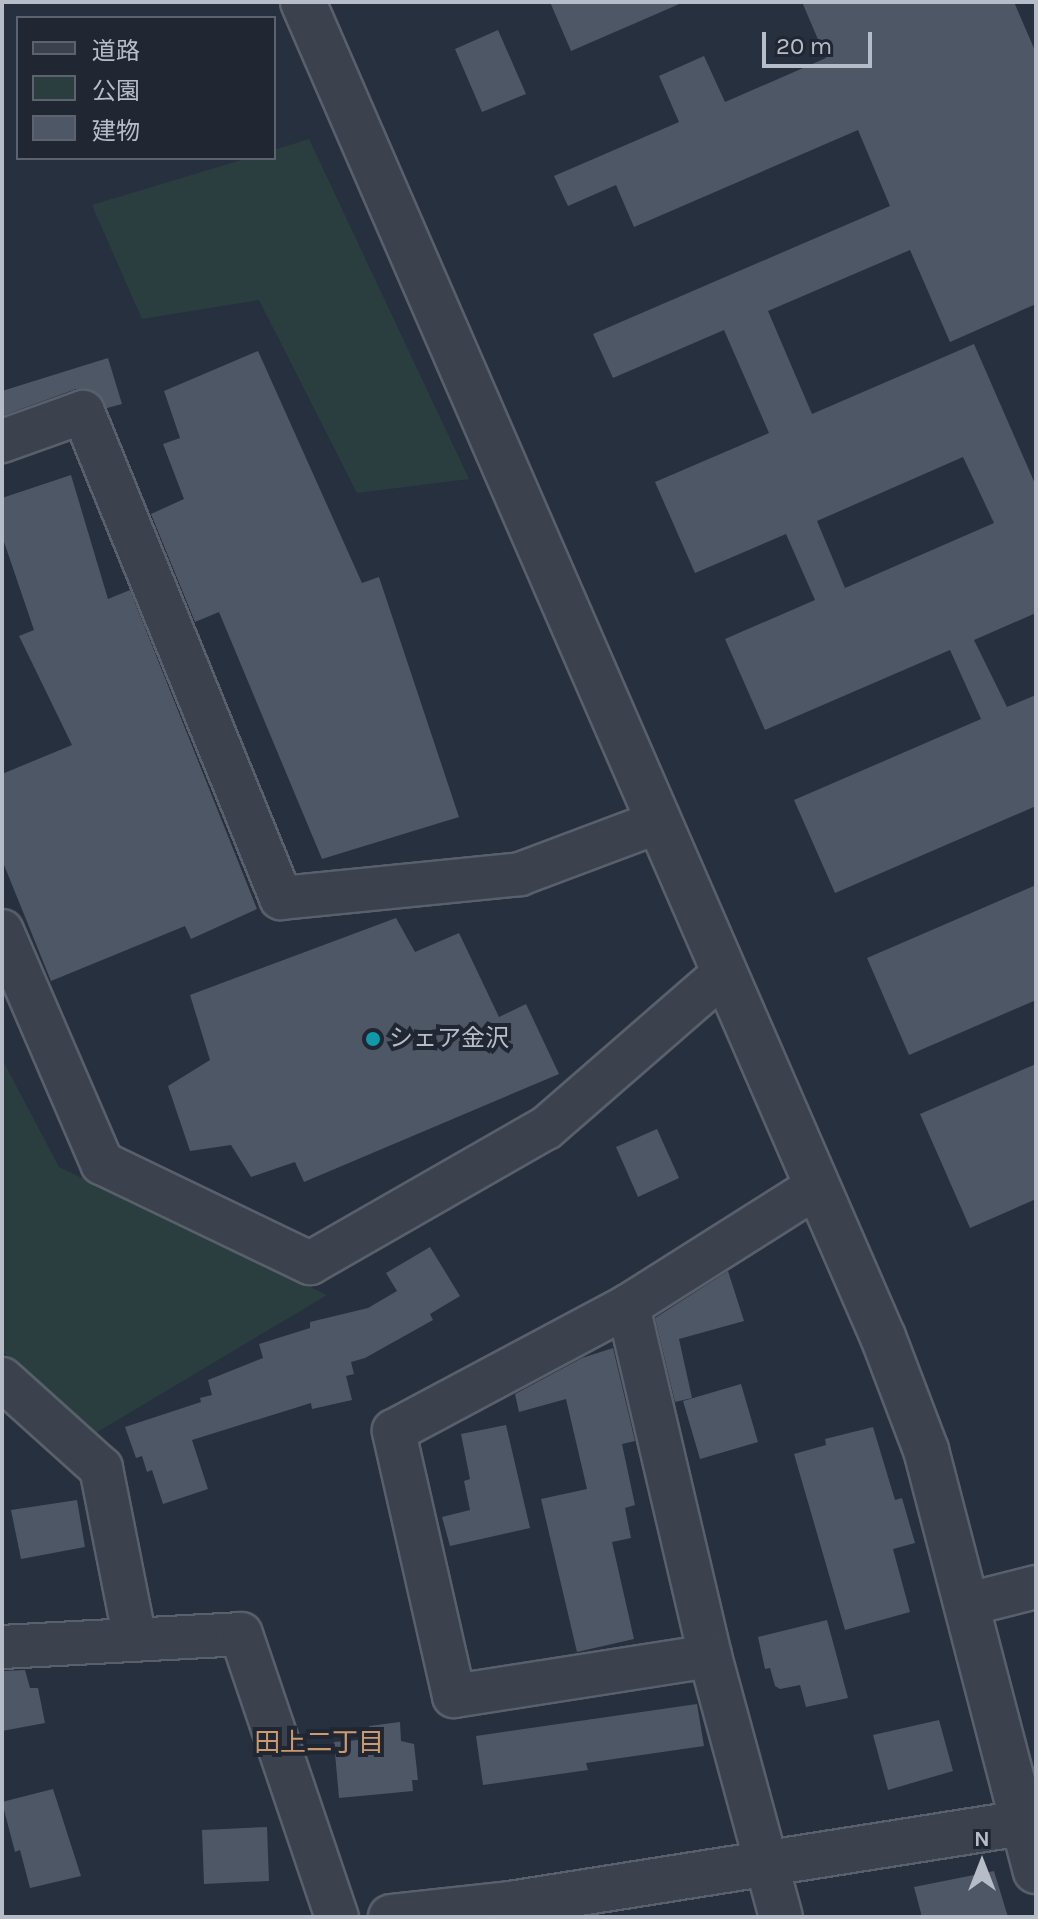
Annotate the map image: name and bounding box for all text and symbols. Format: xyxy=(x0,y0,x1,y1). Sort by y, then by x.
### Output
legend xyxy=(16,16,276,160)
scale bar xyxy=(766,16,876,66)
text: 20 m xyxy=(776,32,832,60)
text: 道路 xyxy=(92,37,140,65)
text: 公園 xyxy=(92,77,140,105)
text: 建物 xyxy=(92,117,140,145)
place label: シェア金沢 xyxy=(389,1025,509,1053)
marker: シェア金沢 xyxy=(364,1030,382,1048)
district label: 田上二丁目 xyxy=(254,1727,384,1759)
north arrow xyxy=(942,1823,1022,1903)
text: N xyxy=(974,1826,990,1852)

